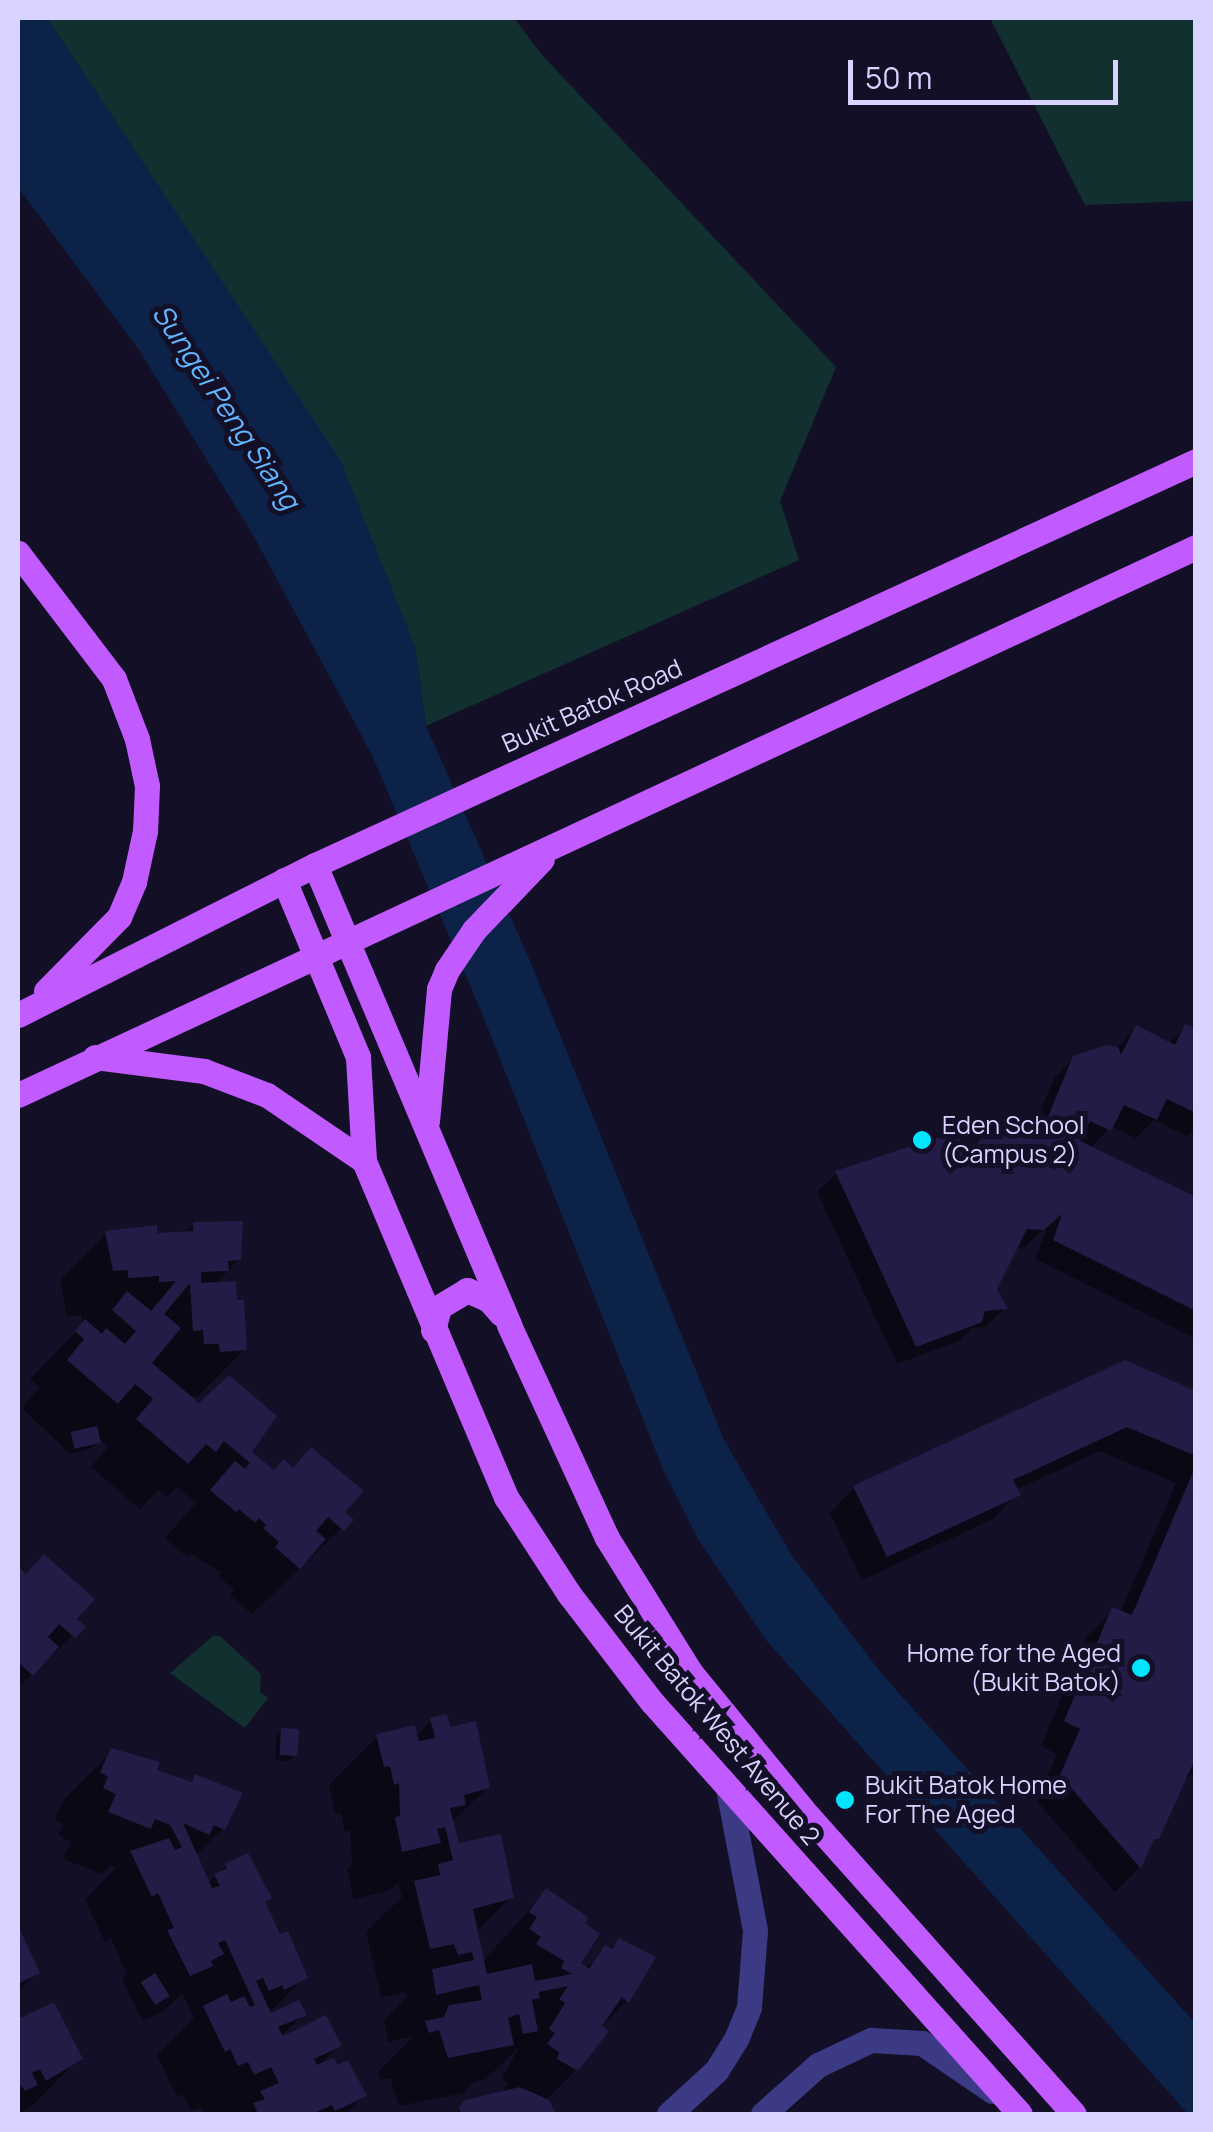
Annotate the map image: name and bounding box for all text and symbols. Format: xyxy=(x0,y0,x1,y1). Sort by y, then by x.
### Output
scale bar xyxy=(853,40,1123,102)
text: 50 m xyxy=(865,57,932,98)
water label: Sungei Peng Siang xyxy=(146,297,308,515)
street label: Bukit Batok Road xyxy=(497,653,687,759)
place label: Eden School (Campus 2) xyxy=(942,1111,1085,1170)
marker: Eden School (Campus 2) xyxy=(911,1129,933,1151)
street label: Bukit Batok West Avenue 2 xyxy=(608,1599,826,1851)
place label: Home for the Aged (Bukit Batok) xyxy=(907,1639,1121,1698)
marker: Home for the Aged (Bukit Batok) xyxy=(1130,1657,1152,1679)
place label: Bukit Batok Home For The Aged xyxy=(865,1771,1067,1830)
marker: Bukit Batok Home For The Aged xyxy=(834,1789,856,1811)

